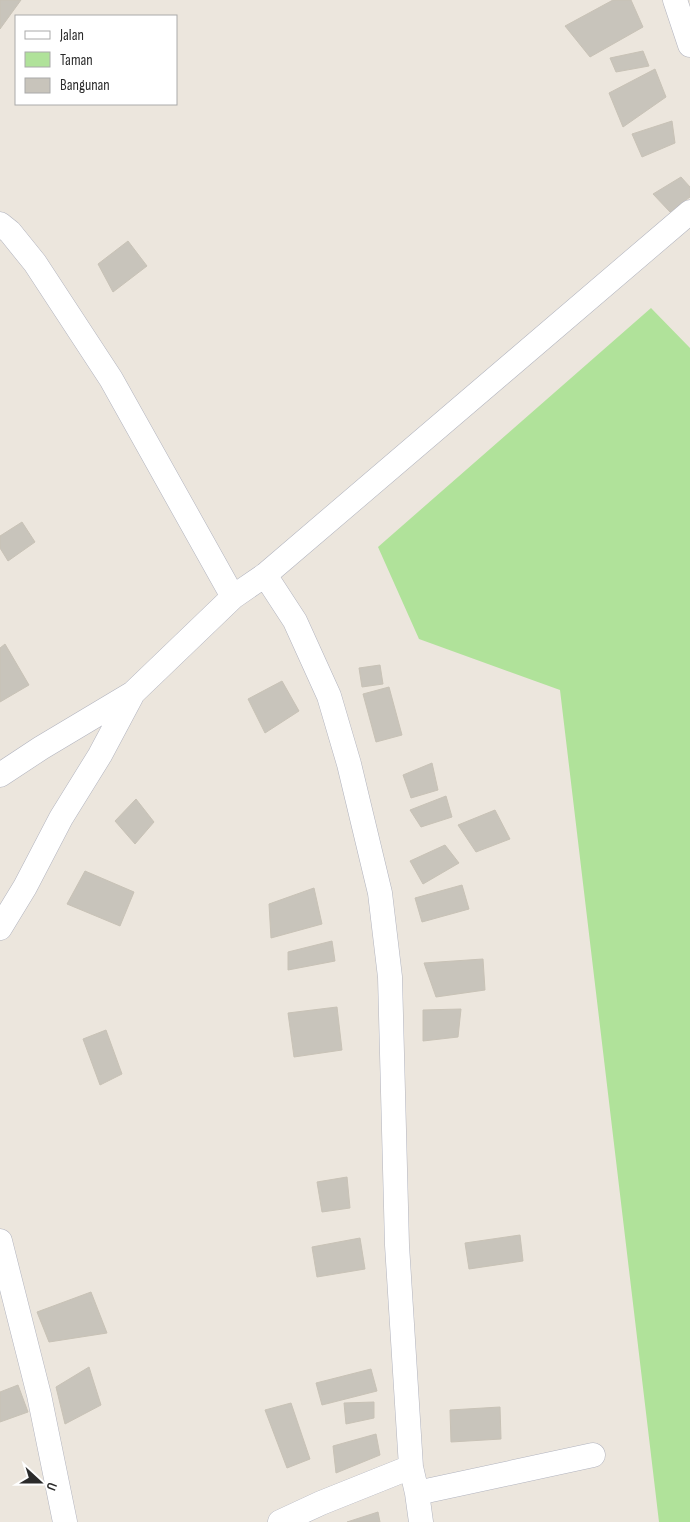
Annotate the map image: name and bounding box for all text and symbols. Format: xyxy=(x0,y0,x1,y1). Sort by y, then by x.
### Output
legend xyxy=(15,15,178,105)
text: Jalan xyxy=(59,26,84,45)
text: Taman xyxy=(60,51,93,70)
text: Bangunan xyxy=(60,76,110,95)
north arrow xyxy=(15,1457,65,1507)
text: U xyxy=(42,1480,61,1493)

